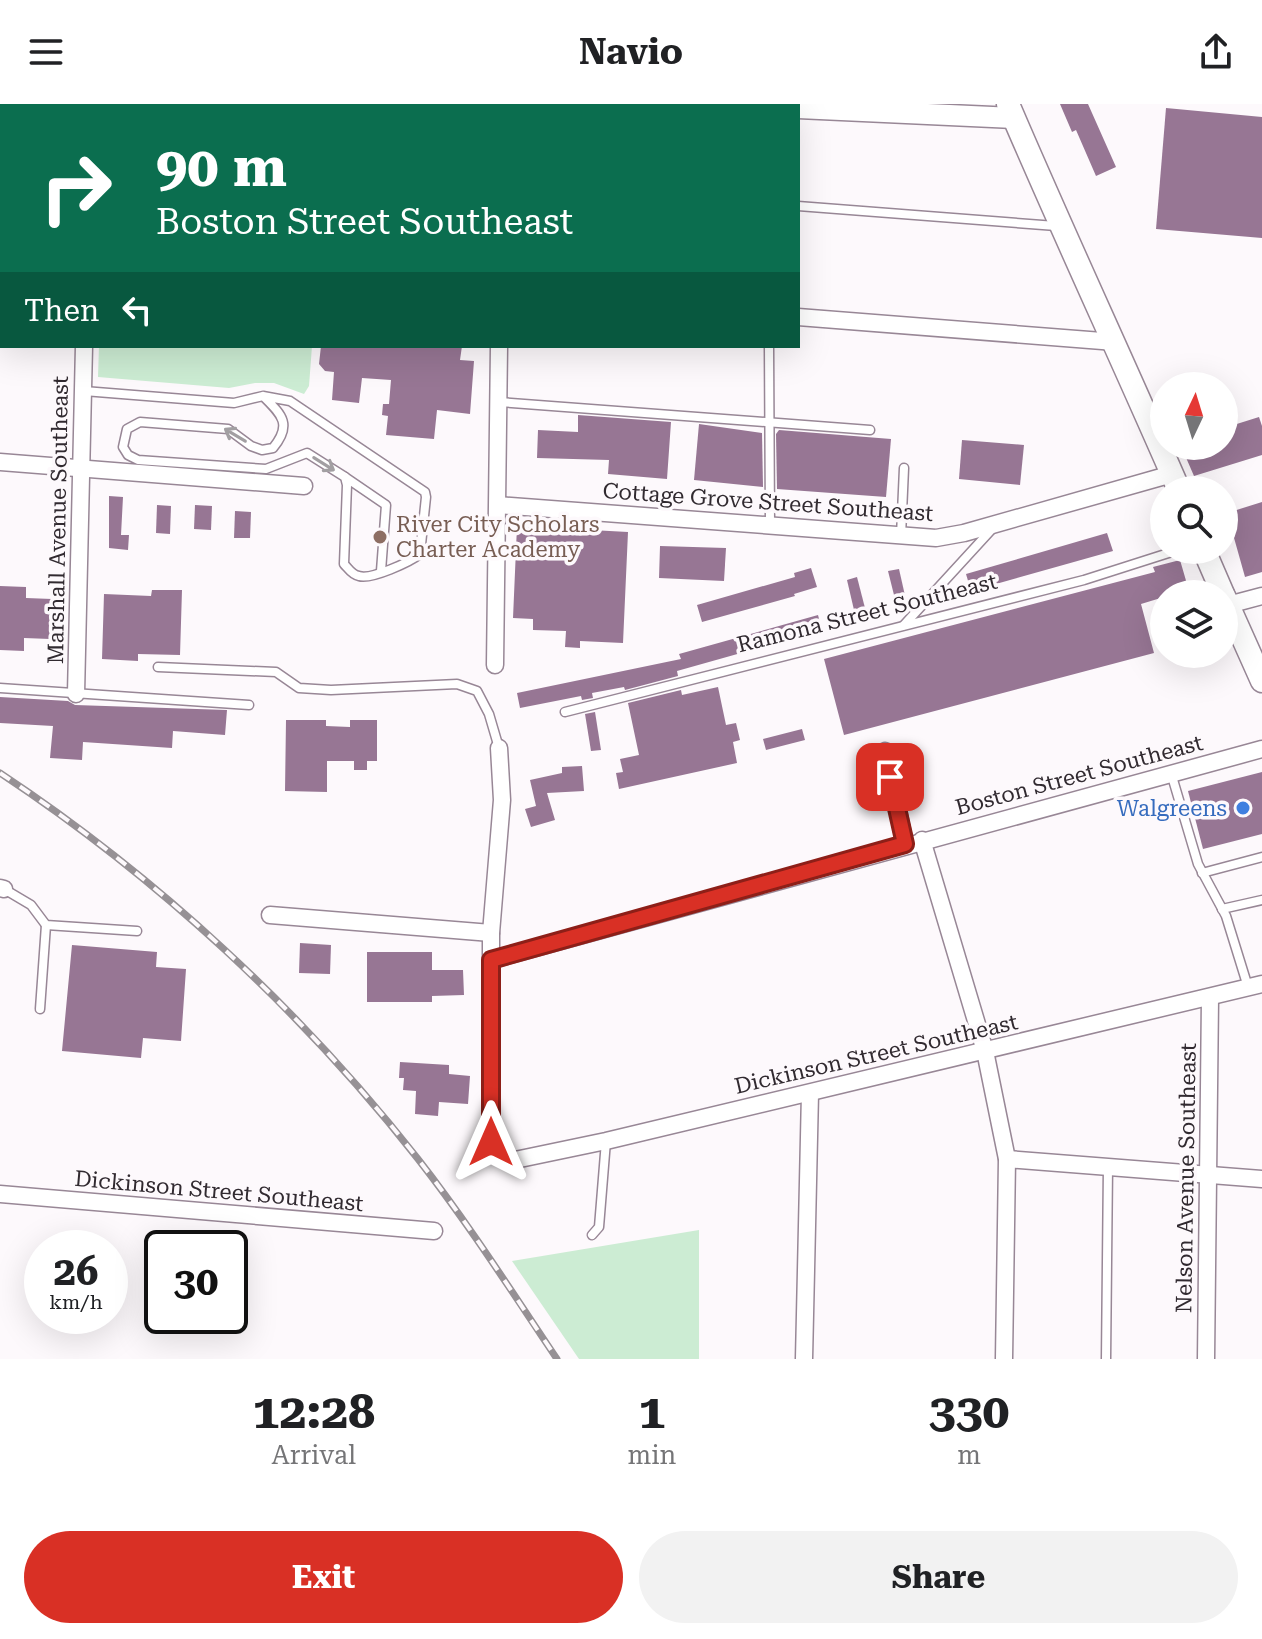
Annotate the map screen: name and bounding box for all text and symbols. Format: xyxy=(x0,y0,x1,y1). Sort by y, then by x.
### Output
icon: menu xyxy=(24,30,68,74)
icon: share xyxy=(1194,30,1238,74)
text: Navio xyxy=(579,31,683,73)
text: 90 m xyxy=(156,134,287,200)
icon: right xyxy=(24,136,128,240)
text: Boston Street Southeast xyxy=(156,201,573,243)
icon: left xyxy=(115,288,159,332)
text: Then xyxy=(24,293,99,328)
north arrow xyxy=(1150,372,1238,460)
map controls xyxy=(1150,372,1238,668)
street label: Marshall Avenue Southeast xyxy=(43,376,73,664)
one-way arrow xyxy=(224,427,247,443)
one-way arrow xyxy=(312,455,334,472)
button: search xyxy=(1150,476,1238,564)
street label: Cottage Grove Street Southeast xyxy=(602,478,934,526)
place label: River City Scholars Charter Academy xyxy=(396,512,600,562)
marker: River City Scholars Charter Academy xyxy=(371,528,389,546)
street label: Ramona Street Southeast xyxy=(734,569,1000,657)
button: layers xyxy=(1150,580,1238,668)
street label: Boston Street Southeast xyxy=(953,730,1205,820)
pin xyxy=(856,743,924,811)
icon: arrive xyxy=(868,755,912,799)
place label: Walgreens xyxy=(1117,796,1227,821)
marker: Walgreens xyxy=(1234,799,1252,817)
street label: Dickinson Street Southeast xyxy=(732,1009,1020,1099)
street label: Nelson Avenue Southeast xyxy=(1171,1043,1201,1313)
position arrow xyxy=(449,1100,533,1184)
street label: Dickinson Street Southeast xyxy=(73,1166,365,1216)
speed limit sign: 30 xyxy=(144,1230,248,1334)
text: 26 xyxy=(54,1248,98,1295)
text: km/h xyxy=(49,1290,103,1314)
text: 12:28 xyxy=(253,1384,375,1440)
text: 1 xyxy=(638,1384,665,1440)
text: 330 xyxy=(929,1384,1009,1440)
text: Arrival xyxy=(272,1440,356,1470)
text: min xyxy=(628,1440,676,1470)
text: m xyxy=(957,1440,981,1470)
button: Exit xyxy=(24,1531,623,1623)
button: Share xyxy=(639,1531,1238,1623)

